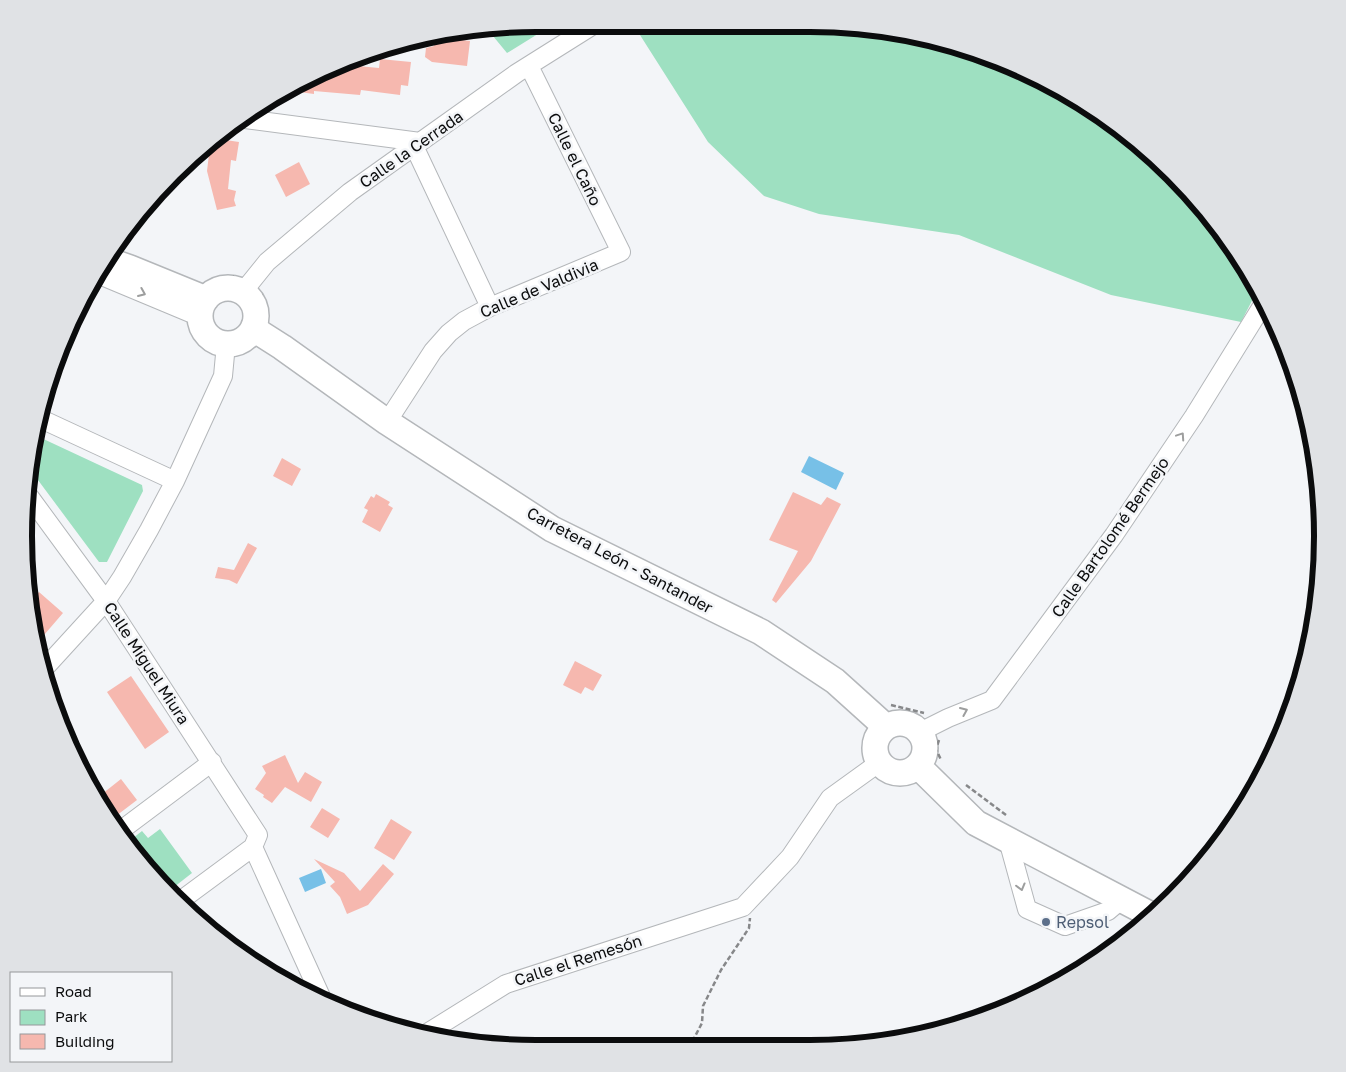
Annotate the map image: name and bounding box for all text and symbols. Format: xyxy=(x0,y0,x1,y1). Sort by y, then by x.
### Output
street label: Calle la Cerrada xyxy=(355,106,467,192)
street label: Calle el Caño xyxy=(544,109,606,209)
street label: Calle de Valdivia xyxy=(477,254,601,322)
one-way arrow xyxy=(137,286,146,297)
one-way arrow xyxy=(1175,432,1184,441)
street label: Calle Bartolomé Bermejo xyxy=(1047,453,1173,621)
street label: Carretera León - Santander xyxy=(524,502,716,618)
street label: Calle Miguel Miura xyxy=(100,598,194,728)
one-way arrow xyxy=(959,707,968,717)
one-way arrow xyxy=(1015,883,1026,892)
place label: Repsol xyxy=(1056,912,1109,932)
marker: Repsol xyxy=(1040,916,1052,928)
street label: Calle el Remesón xyxy=(512,930,644,990)
legend xyxy=(10,972,172,1062)
text: Road xyxy=(55,982,92,1000)
text: Park xyxy=(55,1007,88,1025)
text: Building xyxy=(55,1032,115,1050)

